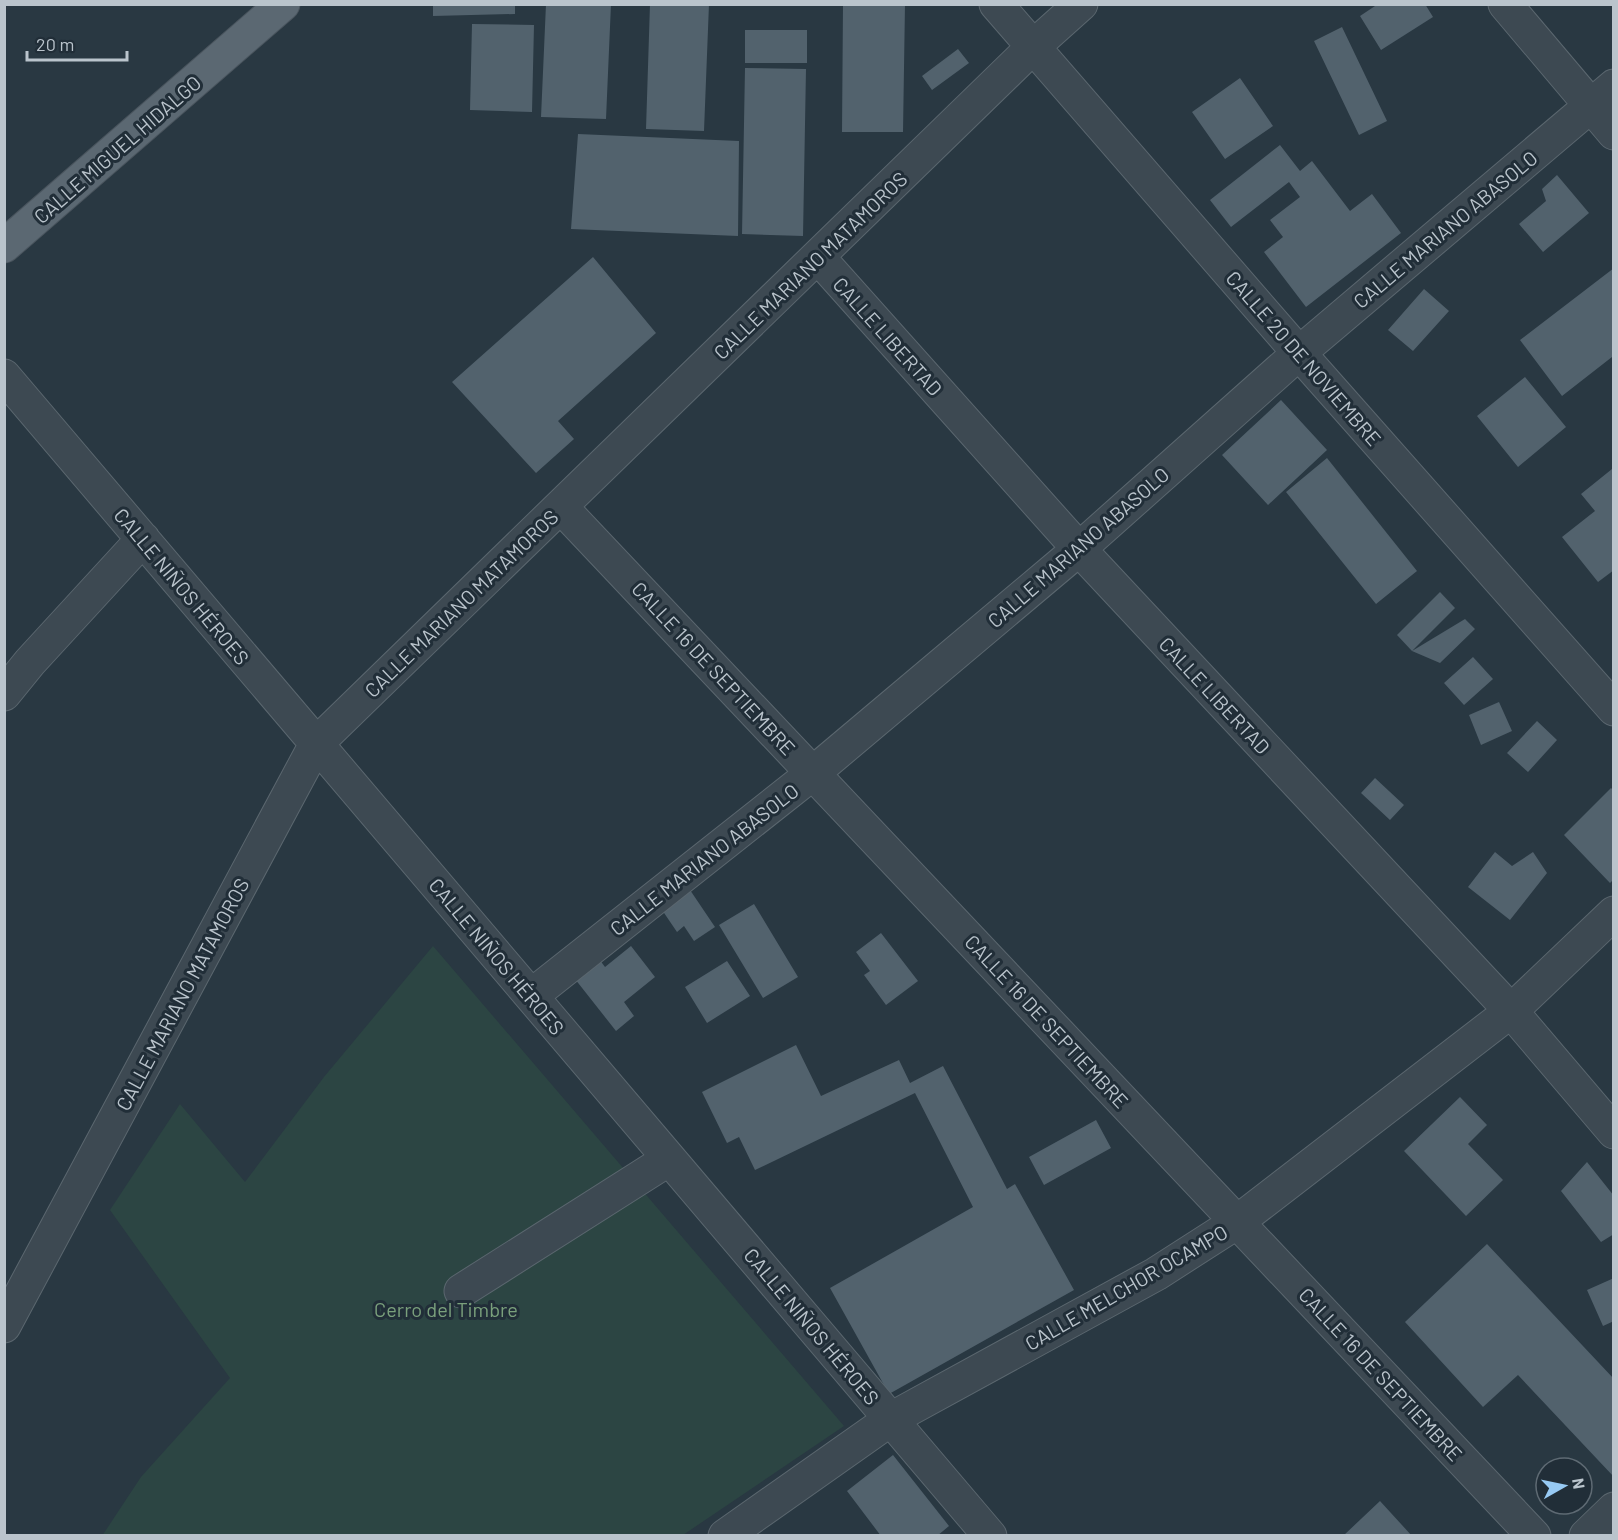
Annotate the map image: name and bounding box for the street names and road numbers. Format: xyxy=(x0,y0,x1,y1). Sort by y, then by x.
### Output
street label: CALLE MIGUEL HIDALGO xyxy=(29,70,205,228)
street label: CALLE MARIANO ABASOLO xyxy=(1348,145,1542,313)
street label: CALLE MARIANO MATAMOROS xyxy=(708,166,912,364)
street label: CALLE 20 DE NOVIEMBRE xyxy=(1222,266,1386,450)
street label: CALLE LIBERTAD xyxy=(828,272,948,400)
street label: CALLE MARIANO ABASOLO xyxy=(982,462,1174,632)
street label: CALLE NIÑOS HÉROES xyxy=(109,503,255,669)
street label: CALLE MARIANO MATAMOROS xyxy=(359,504,563,702)
street label: CALLE 16 DE SEPTIEMBRE xyxy=(627,576,801,760)
street label: CALLE LIBERTAD xyxy=(1155,632,1275,758)
street label: CALLE MARIANO ABASOLO xyxy=(605,778,803,940)
street label: CALLE NIÑOS HÉROES xyxy=(424,873,570,1039)
street label: CALLE MARIANO MATAMOROS xyxy=(110,874,254,1114)
street label: CALLE 16 DE SEPTIEMBRE xyxy=(960,929,1134,1113)
street label: CALLE MELCHOR OCAMPO xyxy=(1020,1219,1232,1355)
street label: CALLE NIÑOS HÉROES xyxy=(739,1243,885,1409)
street label: CALLE 16 DE SEPTIEMBRE xyxy=(1294,1282,1468,1466)

